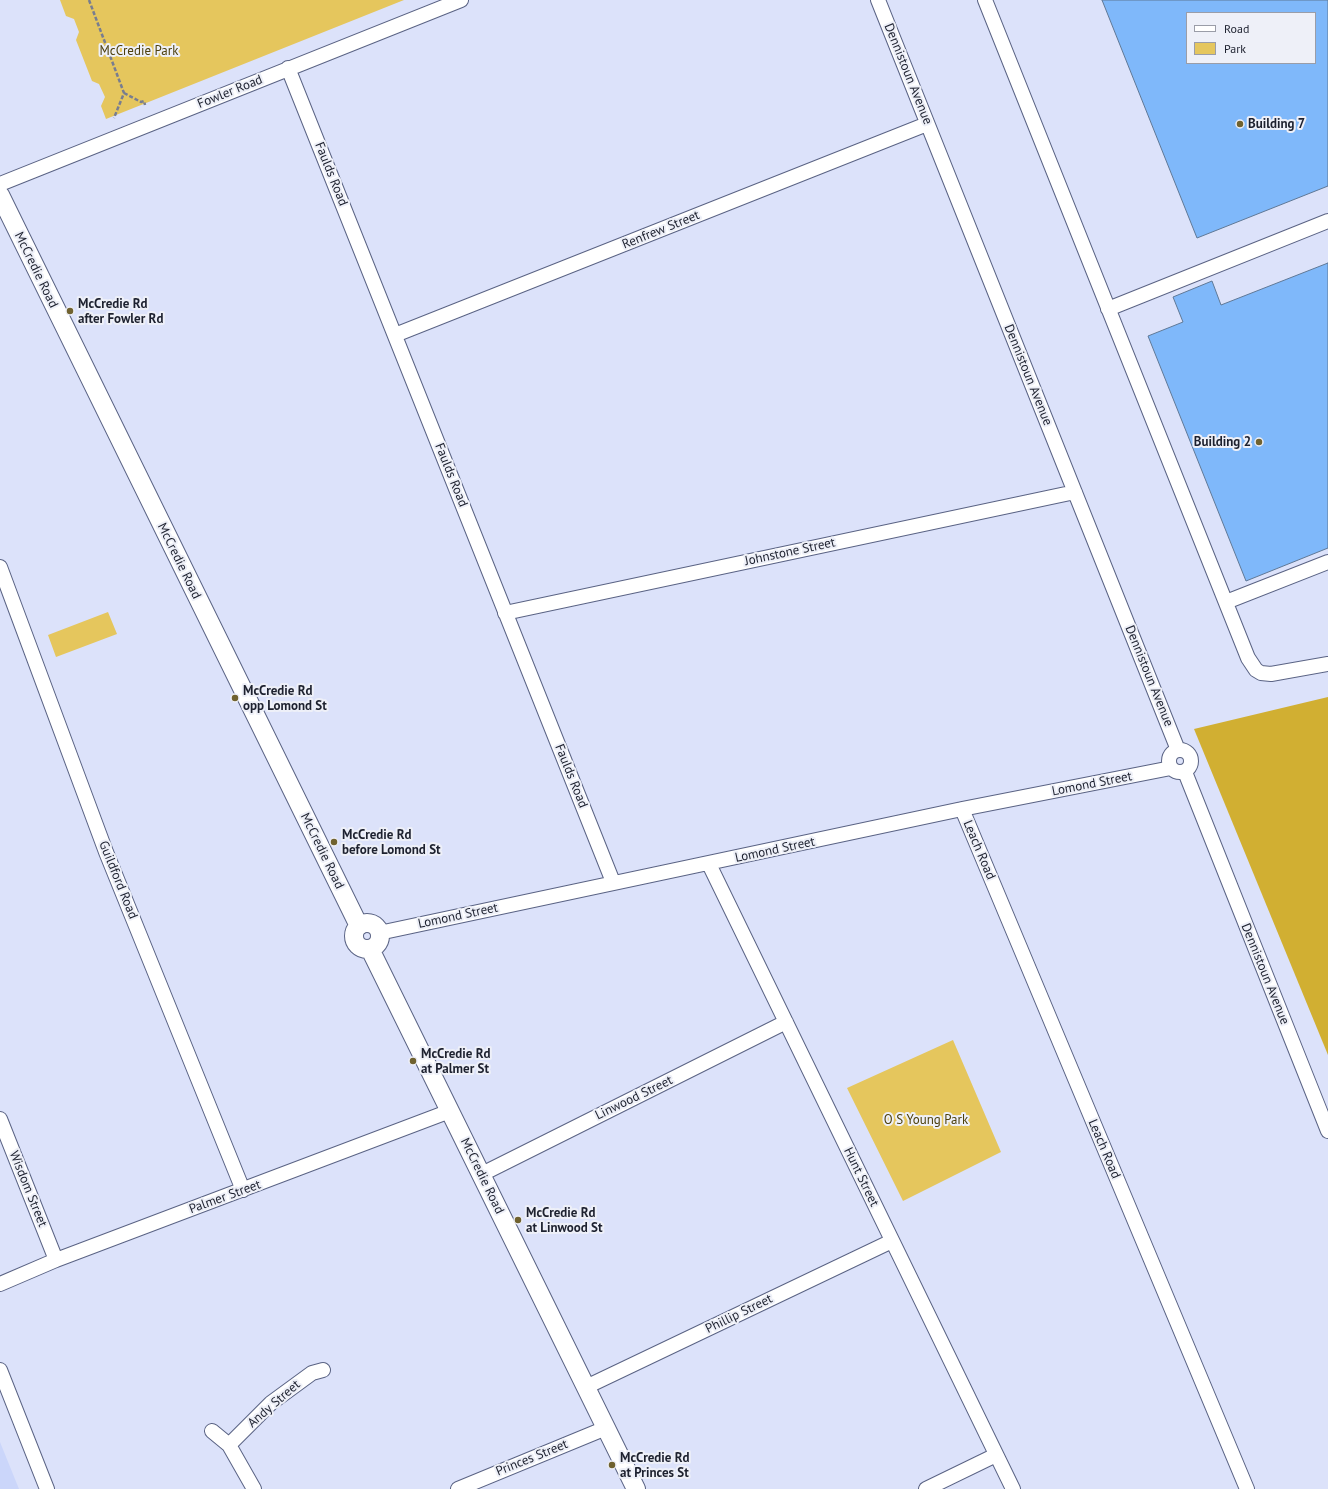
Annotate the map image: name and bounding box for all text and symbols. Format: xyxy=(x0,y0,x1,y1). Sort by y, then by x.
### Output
legend xyxy=(1186,12,1316,64)
street label: Dennistoun Avenue xyxy=(881,21,935,127)
text: Road xyxy=(1224,21,1249,36)
text: Park xyxy=(1224,41,1246,56)
park label: McCredie Park xyxy=(100,43,178,59)
street label: Fowler Road xyxy=(195,72,265,112)
place label: Building 7 xyxy=(1248,116,1305,132)
marker: Building 7 xyxy=(1235,119,1245,129)
street label: Faulds Road xyxy=(311,140,351,208)
street label: Renfrew Street xyxy=(620,207,702,253)
street label: McCredie Road xyxy=(11,230,61,310)
place label: McCredie Rd after Fowler Rd xyxy=(78,296,163,327)
marker: McCredie Rd after Fowler Rd xyxy=(65,306,75,316)
street label: Dennistoun Avenue xyxy=(1001,322,1055,428)
place label: Building 2 xyxy=(1194,434,1251,450)
marker: Building 2 xyxy=(1254,437,1264,447)
street label: Faulds Road xyxy=(431,441,471,509)
street label: McCredie Road xyxy=(154,521,204,601)
street label: Johnstone Street xyxy=(743,535,837,569)
street label: Dennistoun Avenue xyxy=(1122,623,1176,729)
place label: McCredie Rd opp Lomond St xyxy=(243,683,327,714)
marker: McCredie Rd opp Lomond St xyxy=(230,693,240,703)
street label: Faulds Road xyxy=(551,742,591,810)
street label: Lomond Street xyxy=(1051,769,1133,799)
street label: McCredie Road xyxy=(297,811,347,891)
street label: Leach Road xyxy=(960,818,998,882)
place label: McCredie Rd before Lomond St xyxy=(342,827,441,858)
street label: Lomond Street xyxy=(734,834,816,866)
marker: McCredie Rd before Lomond St xyxy=(329,837,339,847)
street label: Guildford Road xyxy=(95,839,141,921)
street label: Lomond Street xyxy=(417,900,499,932)
street label: Dennistoun Avenue xyxy=(1238,921,1292,1027)
place label: McCredie Rd at Palmer St xyxy=(421,1046,491,1077)
marker: McCredie Rd at Palmer St xyxy=(408,1056,418,1066)
street label: Linwood Street xyxy=(593,1073,675,1123)
park label: O S Young Park xyxy=(884,1112,968,1128)
street label: Leach Road xyxy=(1085,1117,1123,1181)
street label: McCredie Road xyxy=(457,1136,507,1216)
street label: Hunt Street xyxy=(840,1145,882,1209)
street label: Wisdom Street xyxy=(6,1149,50,1229)
street label: Palmer Street xyxy=(187,1177,263,1217)
place label: McCredie Rd at Linwood St xyxy=(526,1205,602,1236)
marker: McCredie Rd at Linwood St xyxy=(513,1215,523,1225)
street label: Phillip Street xyxy=(703,1291,775,1337)
street label: Andy Street xyxy=(245,1377,303,1431)
street label: Princes Street xyxy=(494,1437,570,1479)
place label: McCredie Rd at Princes St xyxy=(620,1450,690,1481)
marker: McCredie Rd at Princes St xyxy=(607,1460,617,1470)

